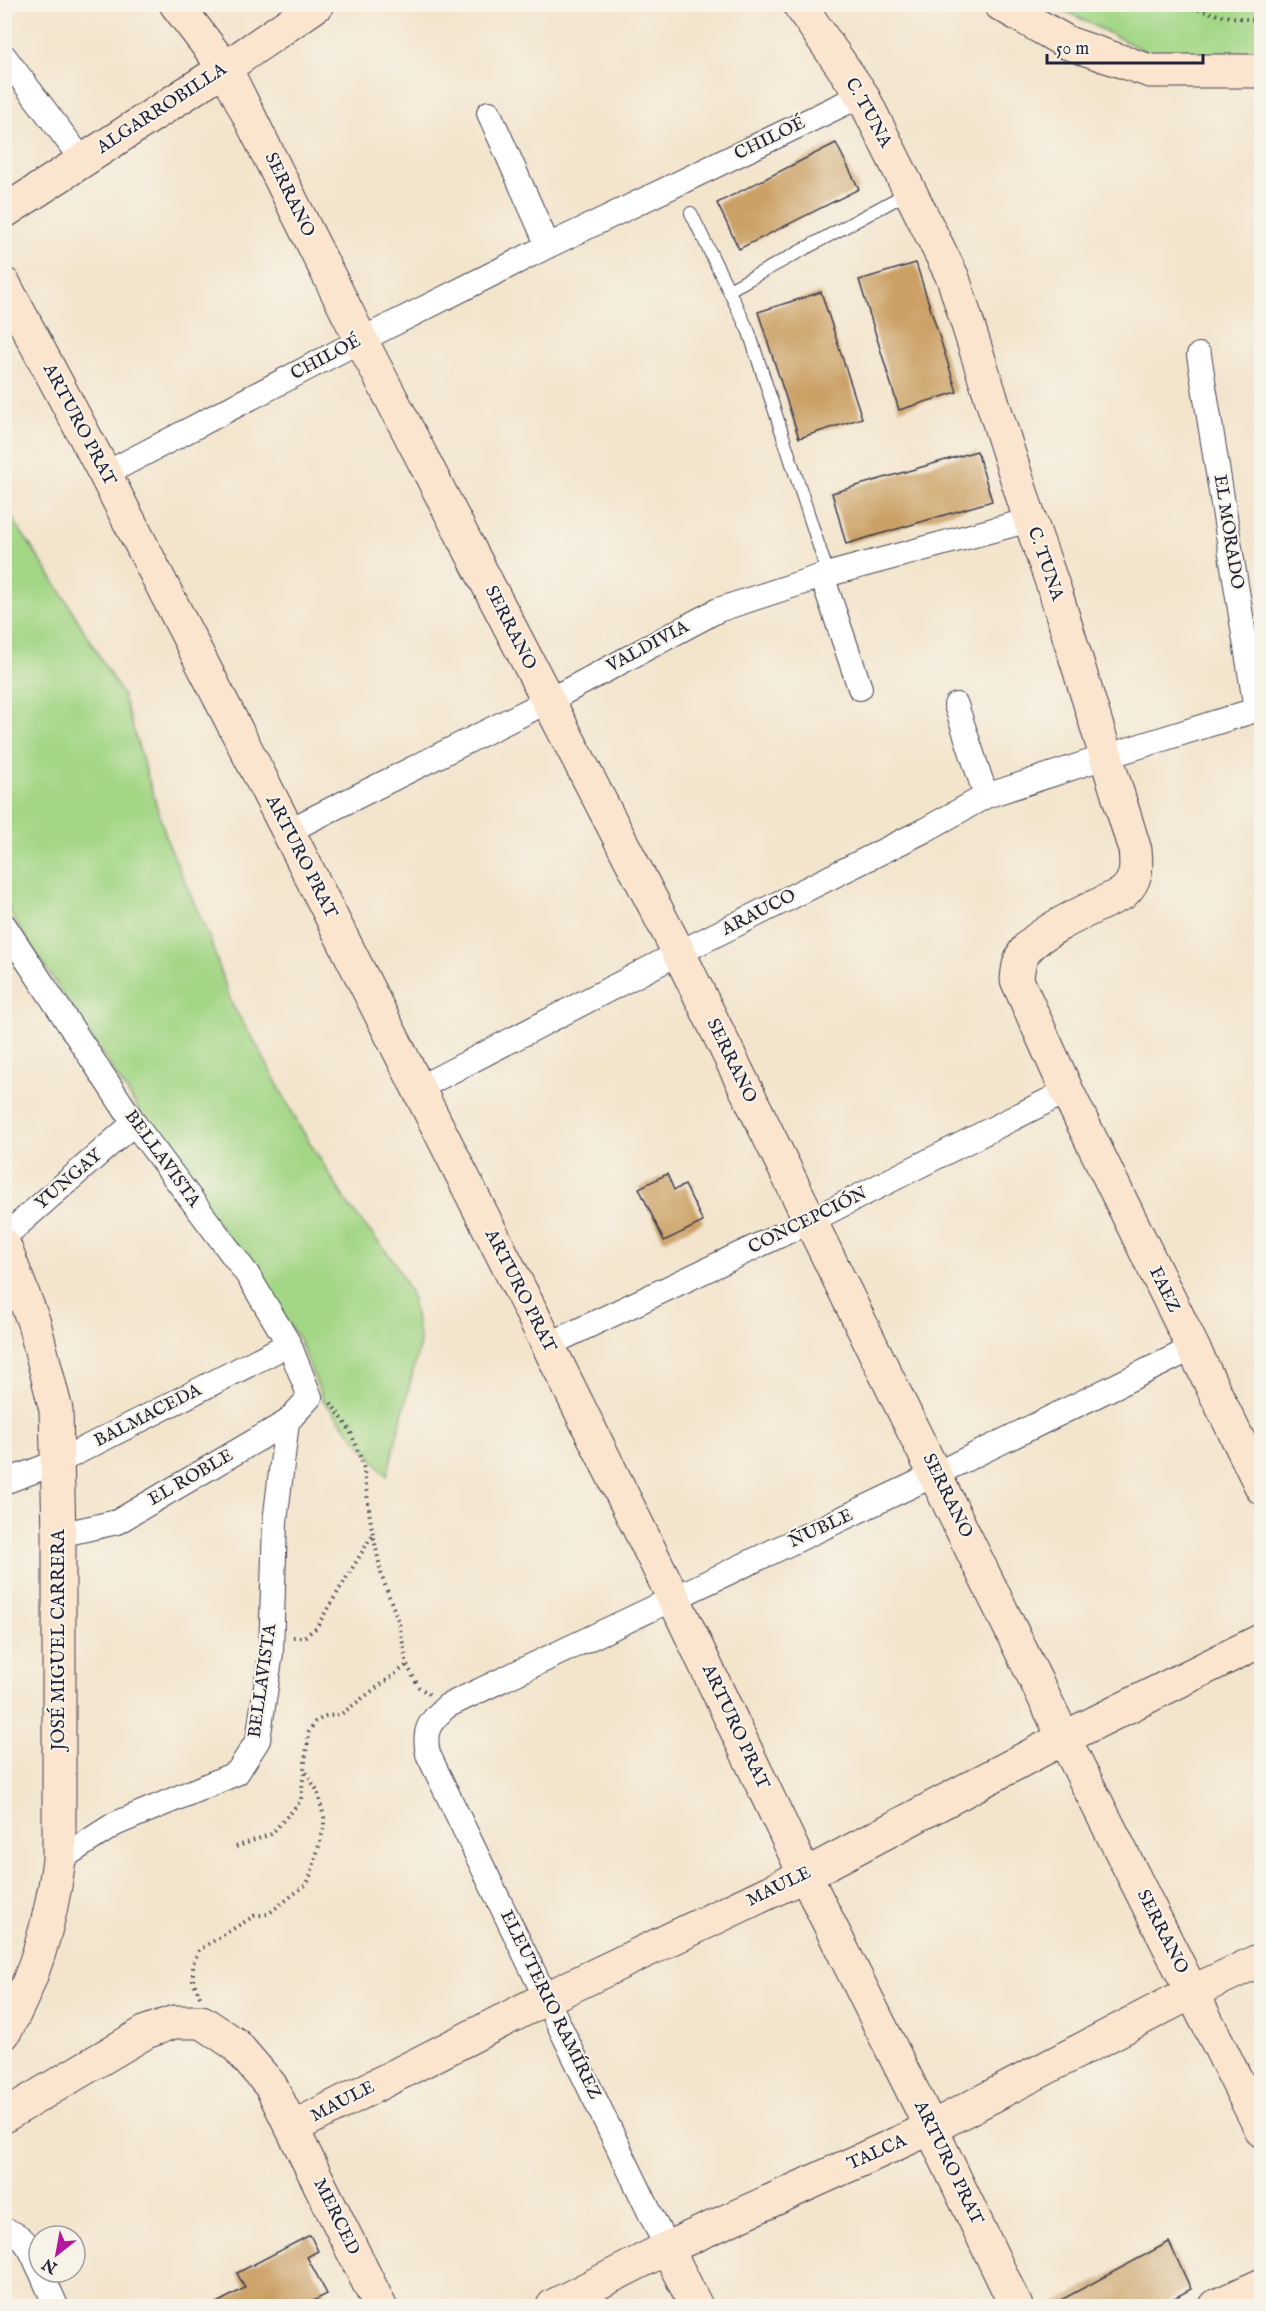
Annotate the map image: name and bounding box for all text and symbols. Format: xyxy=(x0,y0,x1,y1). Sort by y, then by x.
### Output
scale bar xyxy=(1047,27,1203,65)
text: 50 m xyxy=(1056,38,1089,61)
street label: ALGARROBILLA xyxy=(92,58,232,160)
street label: C. TUNA xyxy=(839,74,897,153)
street label: CHILOÉ xyxy=(730,110,809,166)
street label: SERRANO xyxy=(259,149,319,241)
street label: CHILOÉ xyxy=(286,328,365,386)
street label: ARTURO PRAT xyxy=(37,359,121,490)
street label: EL MORADO xyxy=(1208,473,1248,591)
street label: C. TUNA xyxy=(1022,524,1069,605)
street label: SERRANO xyxy=(479,582,541,674)
street label: VALDIVIA xyxy=(602,615,694,679)
street label: ARTURO PRAT xyxy=(260,791,342,922)
street label: ARAUCO xyxy=(717,885,800,942)
street label: SERRANO xyxy=(701,1015,761,1107)
street label: BELLAVISTA xyxy=(119,1106,206,1213)
street label: YUNGAY xyxy=(31,1144,108,1215)
street label: CONCEPCIÓN xyxy=(744,1180,872,1260)
street label: ARTURO PRAT xyxy=(479,1225,561,1356)
street label: FAEZ xyxy=(1143,1263,1185,1317)
street label: BALMACEDA xyxy=(91,1379,206,1453)
street label: EL ROBLE xyxy=(144,1444,238,1512)
street label: SERRANO xyxy=(917,1450,977,1542)
street label: ÑUBLE xyxy=(784,1502,857,1554)
street label: JOSÉ MIGUEL CARRERA xyxy=(46,1529,71,1753)
street label: BELLAVISTA xyxy=(244,1622,282,1739)
street label: ARTURO PRAT xyxy=(696,1660,774,1793)
street label: MAULE xyxy=(743,1862,815,1912)
street label: SERRANO xyxy=(1131,1886,1193,1978)
street label: ELEUTERIO RAMÍREZ xyxy=(494,1906,608,2104)
street label: MAULE xyxy=(307,2076,379,2128)
street label: ARTURO PRAT xyxy=(908,2096,988,2229)
street label: TALCA xyxy=(844,2129,911,2176)
street label: MERCED xyxy=(308,2175,364,2259)
north arrow xyxy=(27,2224,87,2284)
text: N xyxy=(39,2253,62,2278)

